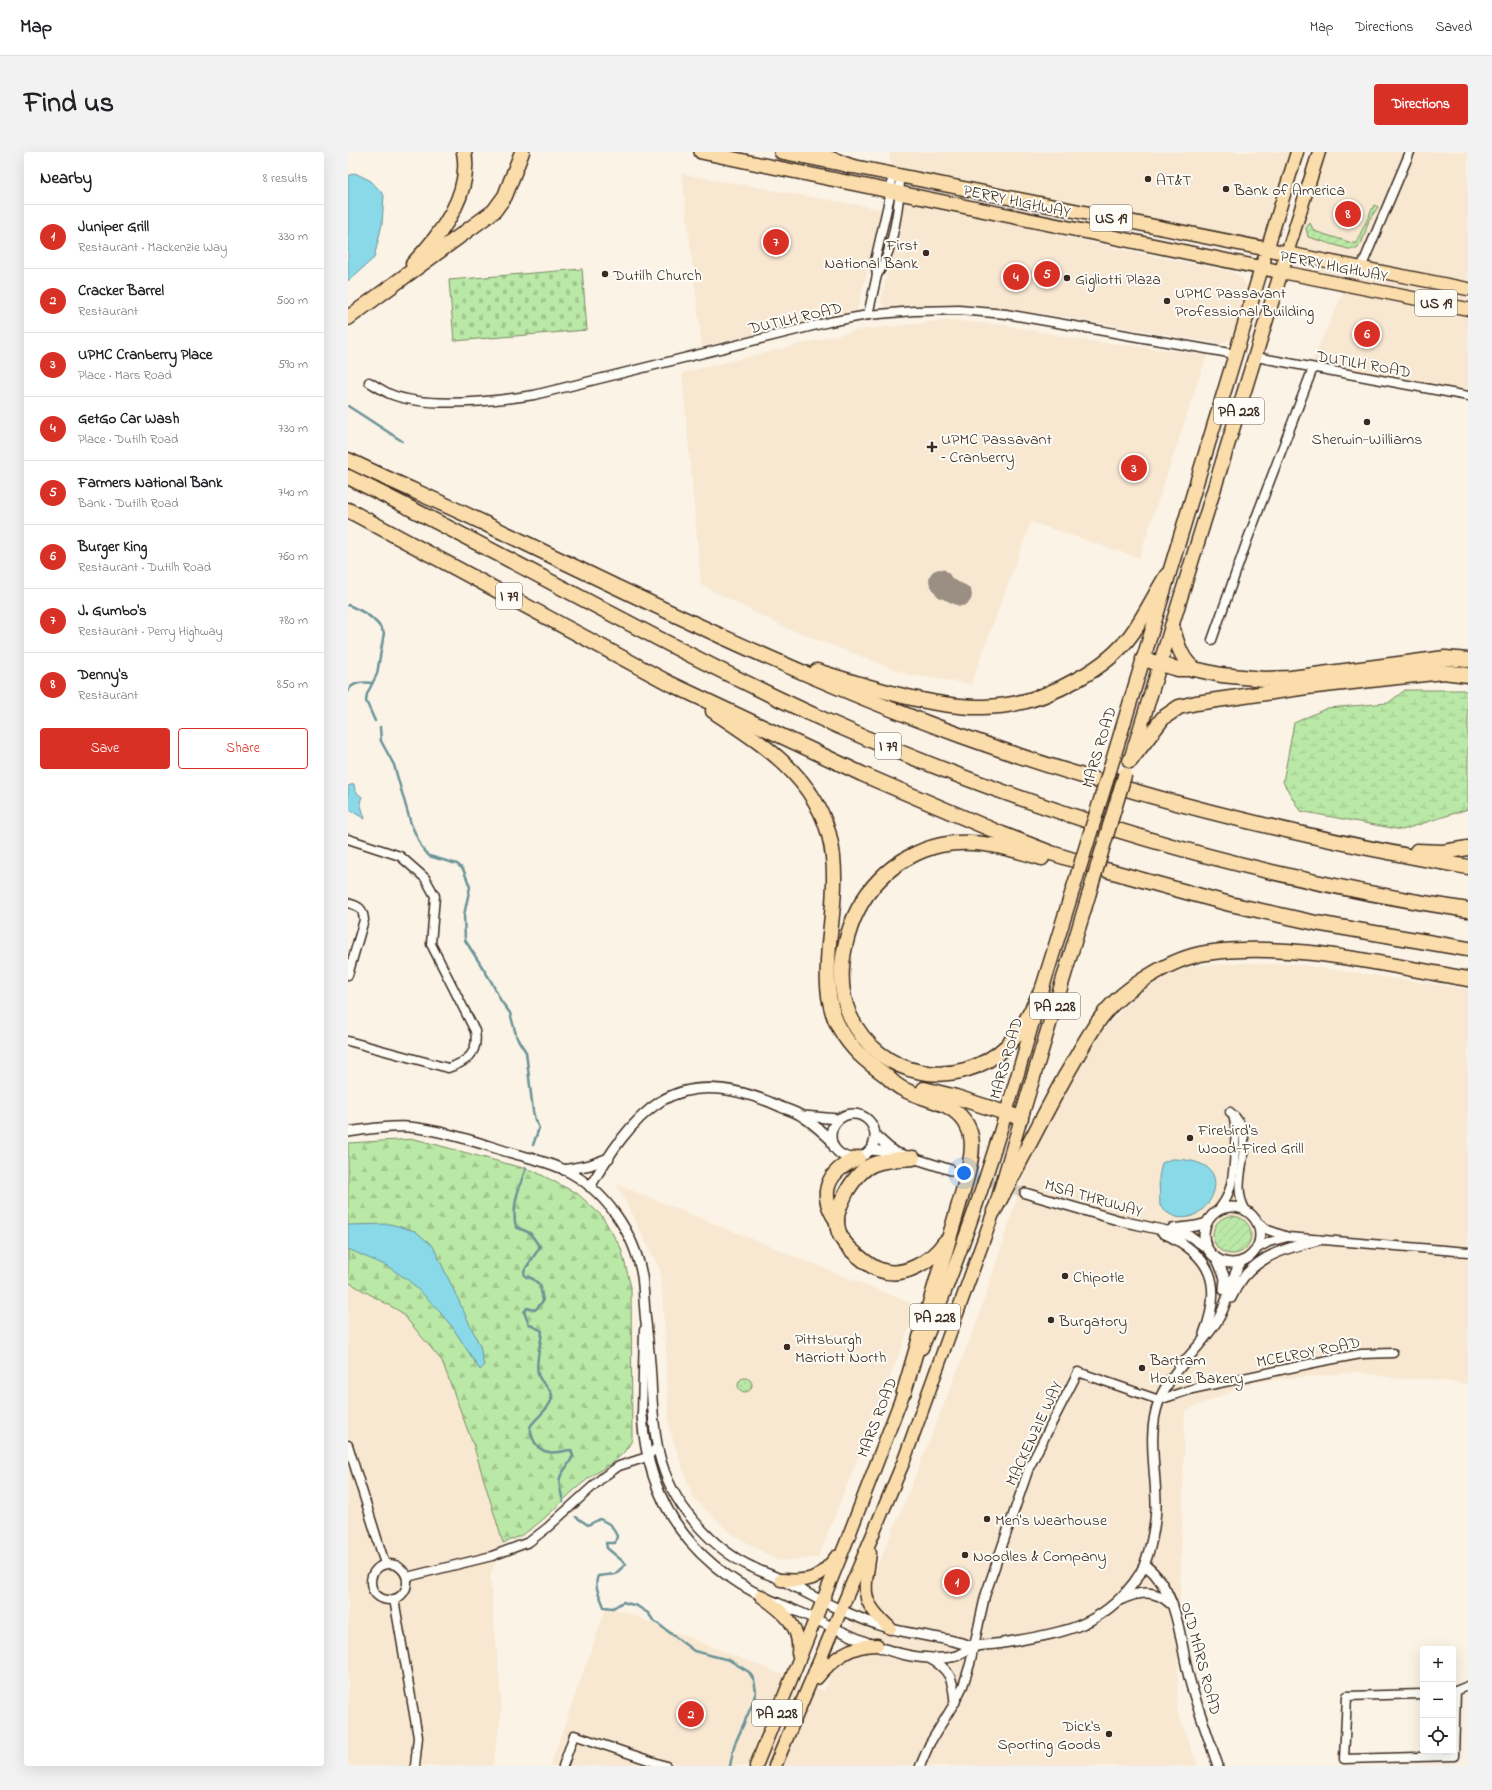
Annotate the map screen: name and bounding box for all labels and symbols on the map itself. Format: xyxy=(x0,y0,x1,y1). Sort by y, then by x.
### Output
place label: AT&T xyxy=(1156,169,1192,193)
marker: AT&T xyxy=(1143,174,1153,184)
street label: PERRY HIGHWAY xyxy=(961,179,1073,225)
place label: Bank of America xyxy=(1233,179,1345,203)
marker: Bank of America xyxy=(1221,184,1231,194)
pin: 8 xyxy=(1335,199,1361,229)
road number: US 19 xyxy=(1090,205,1132,231)
pin: 7 xyxy=(763,227,789,257)
place label: First National Bank xyxy=(824,234,919,276)
street label: PERRY HIGHWAY xyxy=(1278,245,1390,289)
marker: First National Bank xyxy=(921,248,931,258)
pin: 5 xyxy=(1034,259,1060,289)
pin: 4 xyxy=(1003,262,1029,292)
place label: Dutilh Church xyxy=(612,264,702,288)
place label: Gigliotti Plaza xyxy=(1075,268,1161,292)
marker: Dutilh Church xyxy=(600,269,610,279)
marker: Gigliotti Plaza xyxy=(1062,273,1072,283)
place label: UPMC Passavant Professional Building xyxy=(1175,282,1314,324)
road number: US 19 xyxy=(1415,290,1457,316)
marker: UPMC Passavant Professional Building xyxy=(1162,296,1172,306)
street label: DUTILH ROAD xyxy=(745,297,844,342)
pin: 6 xyxy=(1354,319,1380,349)
street label: DUTILH ROAD xyxy=(1314,345,1413,385)
road number: PA 228 xyxy=(1214,398,1264,424)
marker: Sherwin-Williams xyxy=(1362,417,1372,427)
place label: UPMC Passavant – Cranberry xyxy=(941,428,1052,470)
place label: Sherwin-Williams xyxy=(1312,428,1422,452)
marker: UPMC Passavant – Cranberry xyxy=(926,441,938,453)
pin: 3 xyxy=(1121,453,1147,483)
road number: I 79 xyxy=(496,583,522,609)
street label: MARS ROAD xyxy=(1076,704,1124,791)
road number: I 79 xyxy=(875,733,901,759)
road number: PA 228 xyxy=(1030,993,1080,1019)
street label: MARS ROAD xyxy=(984,1015,1030,1102)
place label: Firebird's Wood-Fired Grill xyxy=(1197,1119,1304,1161)
marker: Firebird's Wood-Fired Grill xyxy=(1185,1133,1195,1143)
your location xyxy=(954,1163,974,1183)
street label: MSA THRUWAY xyxy=(1042,1173,1146,1225)
place label: Chipotle xyxy=(1073,1266,1125,1290)
marker: Chipotle xyxy=(1060,1271,1070,1281)
road number: PA 228 xyxy=(910,1304,960,1330)
place label: Burgatory xyxy=(1058,1310,1127,1334)
marker: Burgatory xyxy=(1046,1315,1056,1325)
place label: Pittsburgh Marriott North xyxy=(795,1328,886,1370)
street label: MCELROY ROAD xyxy=(1255,1331,1362,1375)
marker: Pittsburgh Marriott North xyxy=(782,1342,792,1352)
place label: Bartram House Bakery xyxy=(1149,1349,1244,1391)
marker: Bartram House Bakery xyxy=(1137,1363,1147,1373)
street label: MARS ROAD xyxy=(852,1374,904,1461)
street label: MACKENZIE WAY xyxy=(1000,1377,1070,1490)
place label: Men's Wearhouse xyxy=(995,1509,1108,1533)
marker: Men's Wearhouse xyxy=(982,1514,992,1524)
place label: Noodles & Company xyxy=(973,1545,1106,1569)
marker: Noodles & Company xyxy=(960,1550,970,1560)
pin: 1 xyxy=(944,1567,970,1597)
street label: OLD MARS ROAD xyxy=(1173,1599,1227,1718)
pin: 2 xyxy=(678,1699,704,1729)
road number: PA 228 xyxy=(752,1700,802,1726)
place label: Dick's Sporting Goods xyxy=(998,1715,1101,1757)
marker: Dick's Sporting Goods xyxy=(1104,1729,1114,1739)

